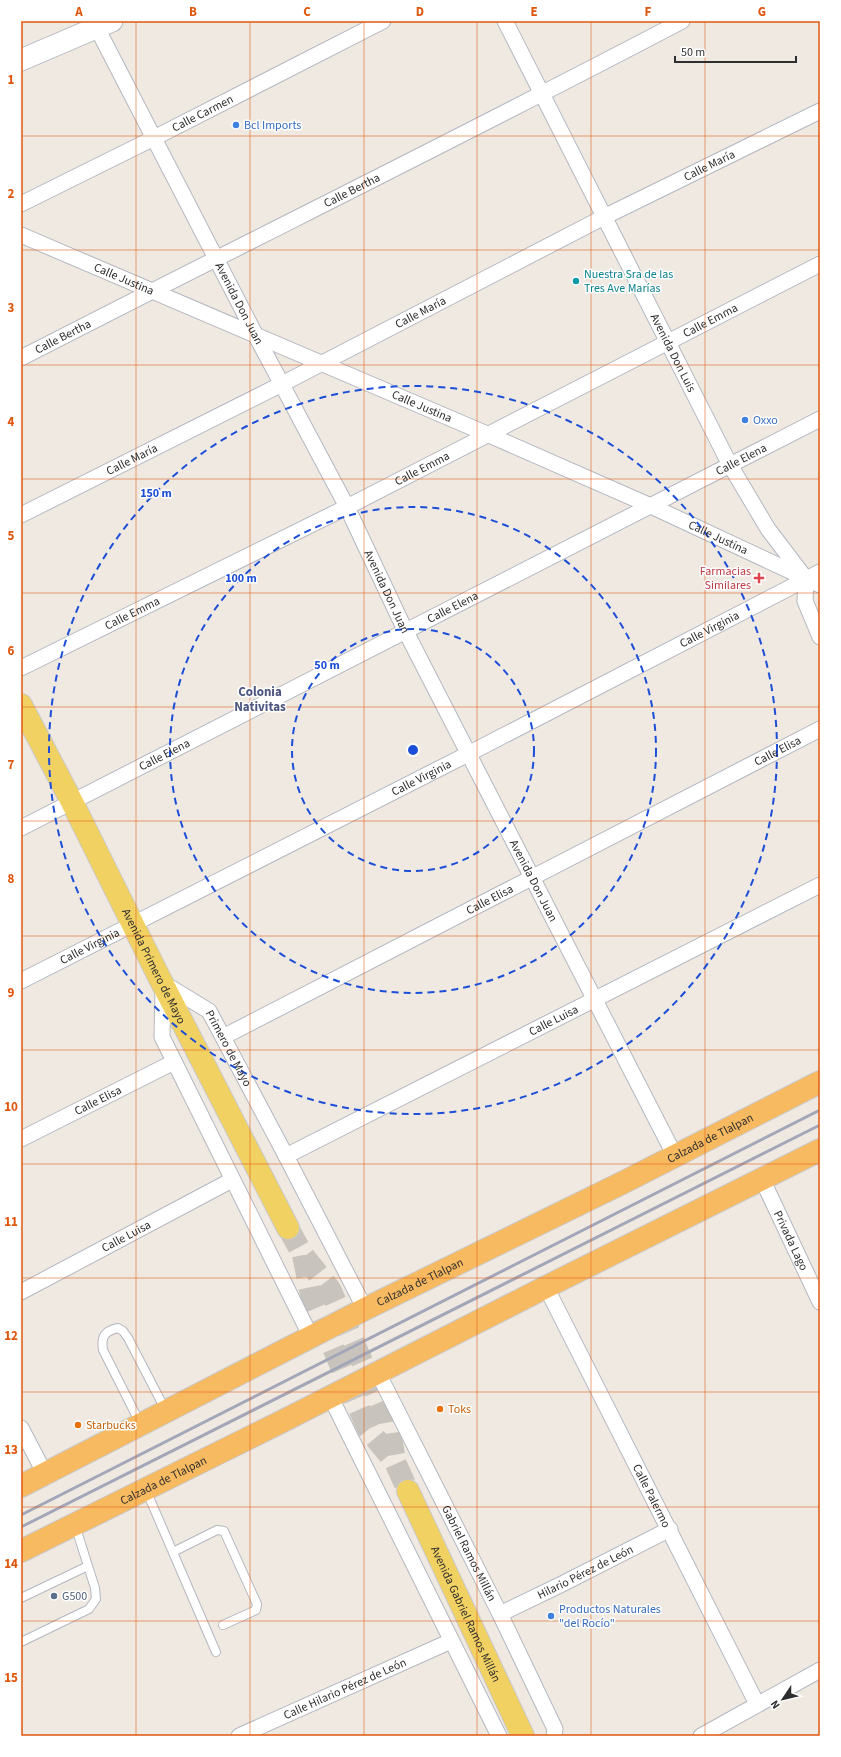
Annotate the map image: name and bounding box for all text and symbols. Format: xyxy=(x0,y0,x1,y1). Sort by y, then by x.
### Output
text: A xyxy=(74,3,83,21)
text: B xyxy=(189,3,197,21)
text: C xyxy=(303,3,311,21)
text: D xyxy=(416,3,424,21)
text: E xyxy=(530,3,538,21)
text: F xyxy=(645,3,652,21)
text: G xyxy=(758,3,766,21)
scale bar xyxy=(675,38,796,64)
text: 50 m xyxy=(681,44,705,61)
text: 1 xyxy=(8,71,15,89)
street label: Calle Carmen xyxy=(169,90,236,136)
place label: Bcl Imports xyxy=(244,117,301,134)
marker: Bcl Imports xyxy=(231,120,241,130)
street label: Calle María xyxy=(681,146,738,185)
street label: Calle Bertha xyxy=(321,169,383,212)
text: 2 xyxy=(8,185,15,203)
street label: Calle Justina xyxy=(91,259,157,299)
street label: Avenida Don Juan xyxy=(211,259,268,348)
place label: Nuestra Sra de las Tres Ave Marías xyxy=(584,266,673,297)
marker: Nuestra Sra de las Tres Ave Marías xyxy=(571,276,581,286)
street label: Calle María xyxy=(392,292,449,332)
text: 3 xyxy=(8,299,15,317)
street label: Calle Emma xyxy=(680,299,741,342)
street label: Avenida Don Luis xyxy=(646,311,700,395)
street label: Calle Bertha xyxy=(32,315,94,358)
street label: Calle Justina xyxy=(389,386,455,427)
place label: Oxxo xyxy=(753,412,778,429)
text: 4 xyxy=(8,413,15,431)
marker: Oxxo xyxy=(740,415,750,425)
street label: Calle María xyxy=(103,439,160,479)
street label: Calle Elena xyxy=(713,439,770,480)
street label: Calle Emma xyxy=(392,447,453,490)
text: 150 m xyxy=(140,485,172,502)
street label: Calle Justina xyxy=(686,516,751,559)
text: 5 xyxy=(8,527,15,545)
street label: Avenida Don Juan xyxy=(360,547,414,636)
place label: Farmacias Similares xyxy=(700,563,751,594)
text: 100 m xyxy=(225,570,257,587)
marker: Farmacias Similares xyxy=(754,573,764,583)
street label: Calle Elena xyxy=(424,587,481,627)
street label: Calle Emma xyxy=(102,592,163,634)
street label: Calle Virginia xyxy=(676,607,742,652)
text: 6 xyxy=(8,642,15,660)
text: 50 m xyxy=(314,657,340,674)
district label: Colonia Nativitas xyxy=(234,683,286,716)
street label: Calle Elisa xyxy=(751,732,804,770)
street label: Calle Elena xyxy=(136,734,193,775)
centre of rings xyxy=(406,743,420,757)
street label: Calle Virginia xyxy=(388,755,454,800)
text: 7 xyxy=(8,756,15,774)
street label: Avenida Don Juan xyxy=(505,836,562,925)
text: 8 xyxy=(8,870,15,888)
street label: Calle Elisa xyxy=(463,880,516,919)
street label: Avenida Primero de Mayo xyxy=(118,905,190,1027)
street label: Calle Virginia xyxy=(57,924,123,968)
text: 9 xyxy=(8,984,15,1002)
street label: Calle Luisa xyxy=(526,1001,581,1040)
street label: Primero de Mayo xyxy=(201,1007,256,1090)
street label: Calle Elisa xyxy=(71,1081,124,1119)
text: 10 xyxy=(4,1098,18,1116)
street label: Calzada de Tlalpan xyxy=(664,1109,756,1167)
street label: Privada Lago xyxy=(769,1208,813,1273)
text: 11 xyxy=(4,1213,18,1231)
street label: Calle Luisa xyxy=(98,1216,154,1256)
street label: Calzada de Tlalpan xyxy=(374,1254,466,1311)
text: 12 xyxy=(4,1327,18,1345)
place label: Toks xyxy=(448,1401,471,1418)
marker: Toks xyxy=(435,1404,445,1414)
place label: Starbucks xyxy=(86,1417,136,1434)
marker: Starbucks xyxy=(73,1420,83,1430)
text: 13 xyxy=(4,1441,18,1459)
street label: Calzada de Tlalpan xyxy=(117,1452,210,1509)
street label: Calle Palermo xyxy=(628,1461,675,1531)
street label: Gabriel Ramos Millán xyxy=(438,1502,501,1604)
street label: Hilario Pérez de León xyxy=(534,1541,636,1603)
street label: Avenida Gabriel Ramos Millán xyxy=(427,1543,505,1685)
text: 14 xyxy=(4,1555,18,1573)
place label: G500 xyxy=(62,1588,87,1605)
marker: G500 xyxy=(49,1591,59,1601)
place label: Productos Naturales "del Rocío" xyxy=(559,1601,661,1632)
marker: Productos Naturales "del Rocío" xyxy=(546,1611,556,1621)
street label: Calle Hilario Pérez de León xyxy=(281,1654,409,1724)
text: 15 xyxy=(4,1669,18,1687)
north arrow xyxy=(763,1679,803,1719)
text: N xyxy=(767,1697,783,1712)

